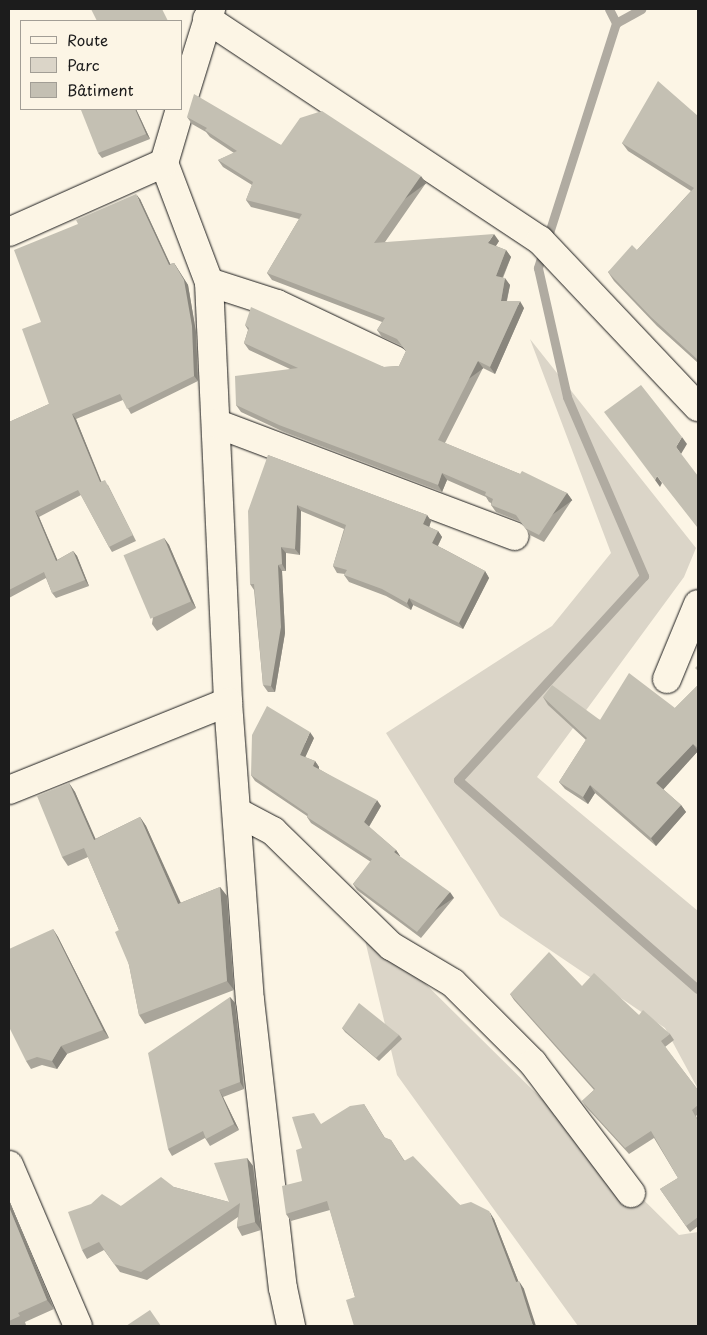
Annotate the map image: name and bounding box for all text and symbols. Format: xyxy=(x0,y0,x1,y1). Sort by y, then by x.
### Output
legend xyxy=(20,20,182,110)
text: Route xyxy=(67,28,108,51)
text: Parc xyxy=(67,53,100,76)
text: Bâtiment xyxy=(67,78,134,101)

